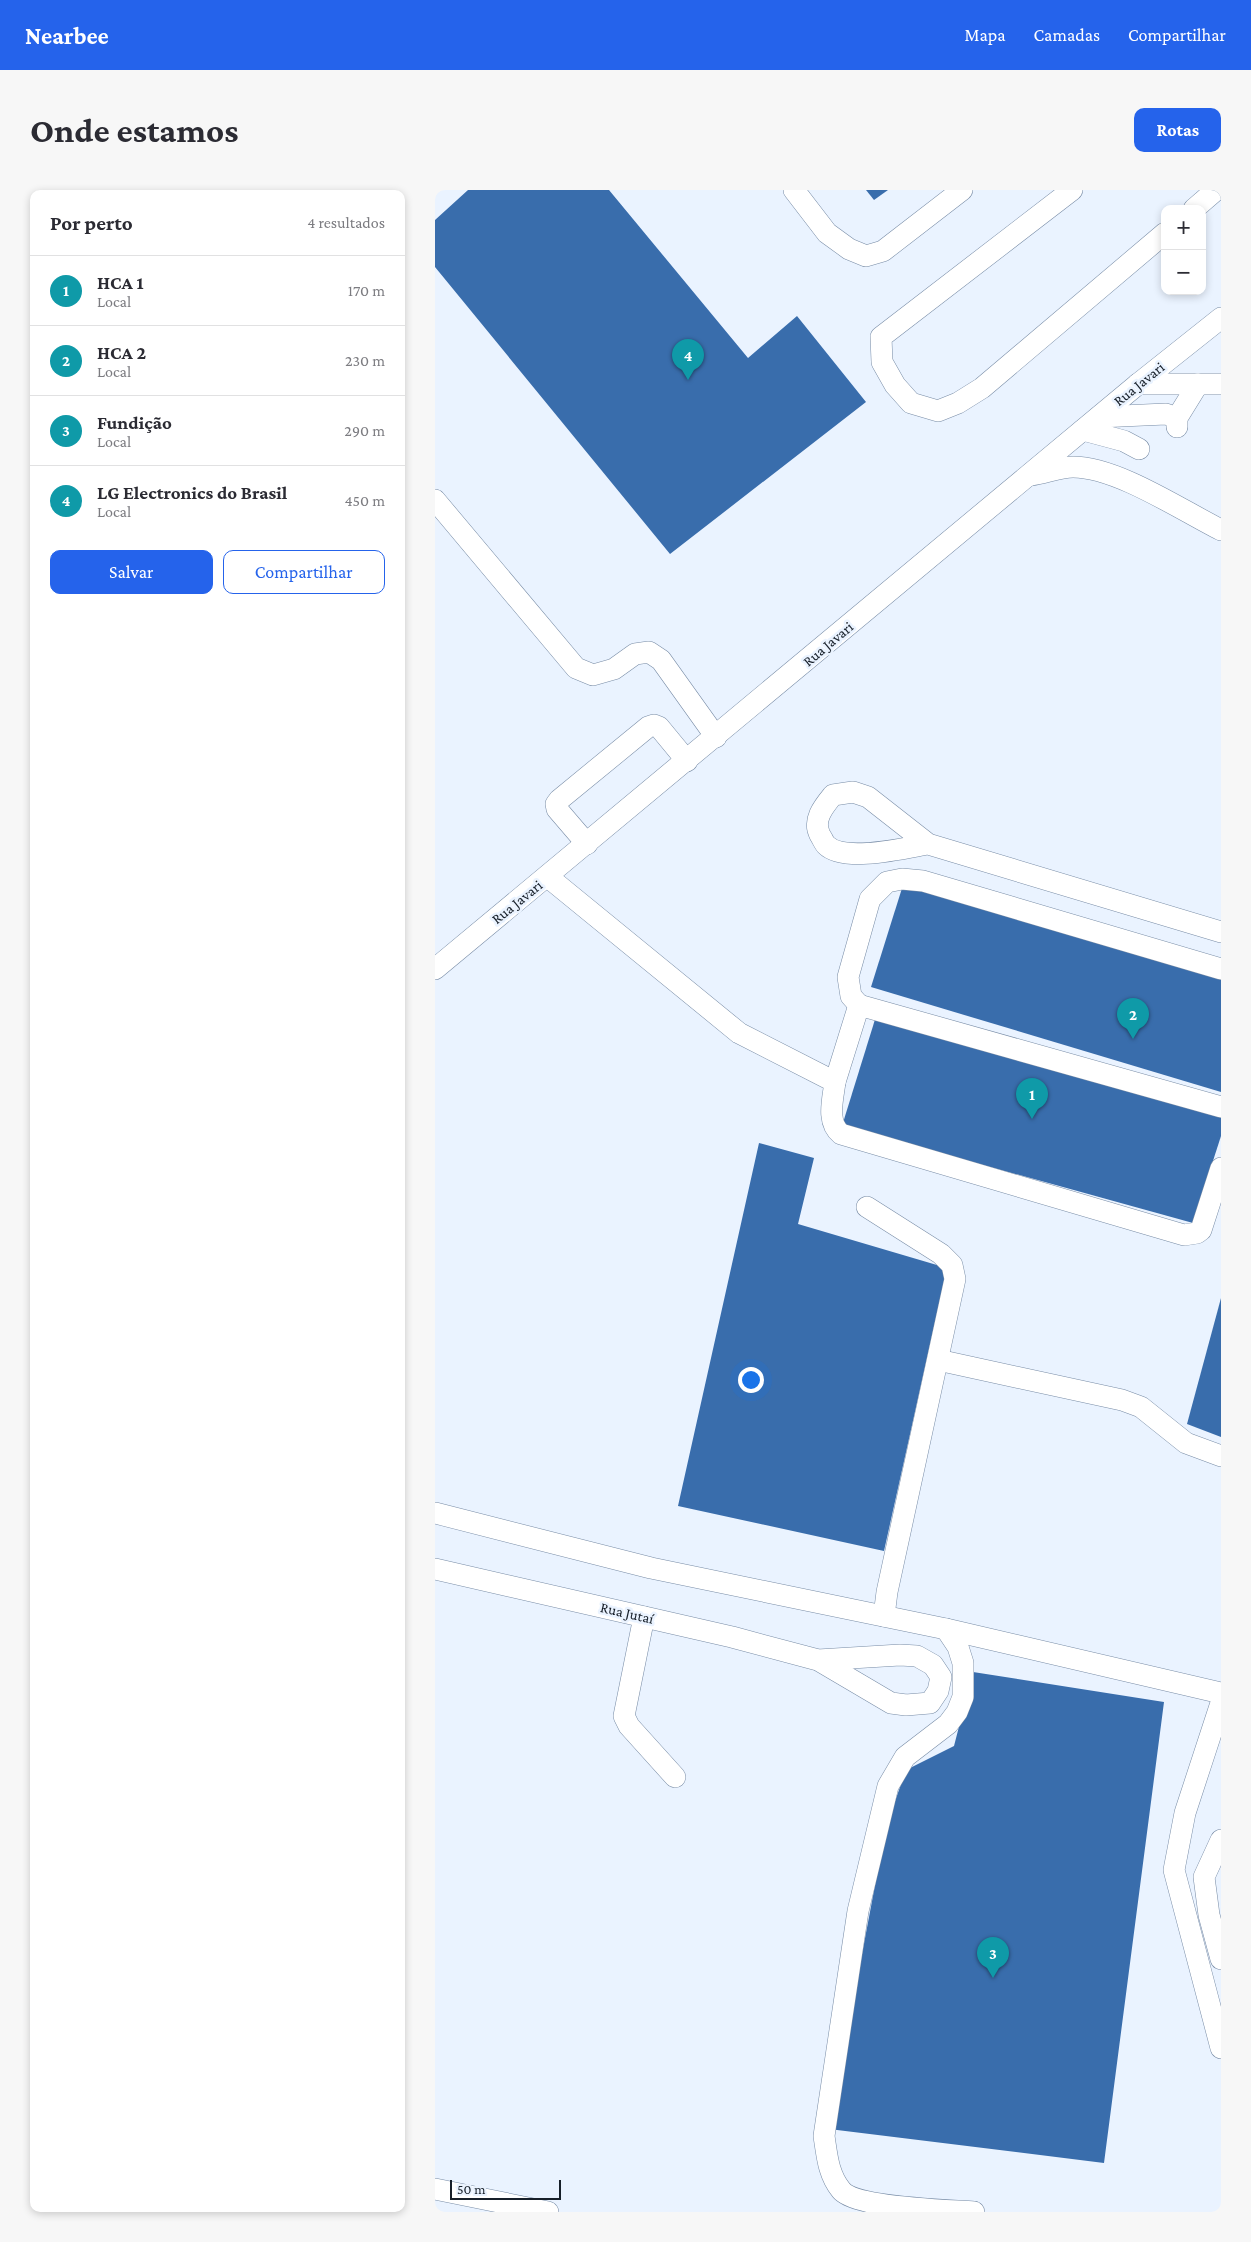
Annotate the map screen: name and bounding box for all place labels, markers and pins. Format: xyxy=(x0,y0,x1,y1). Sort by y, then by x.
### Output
pin: 4 xyxy=(672,339,704,380)
pin: 2 xyxy=(1117,998,1149,1039)
pin: 1 xyxy=(1016,1078,1048,1119)
pin: 3 xyxy=(977,1937,1009,1978)

